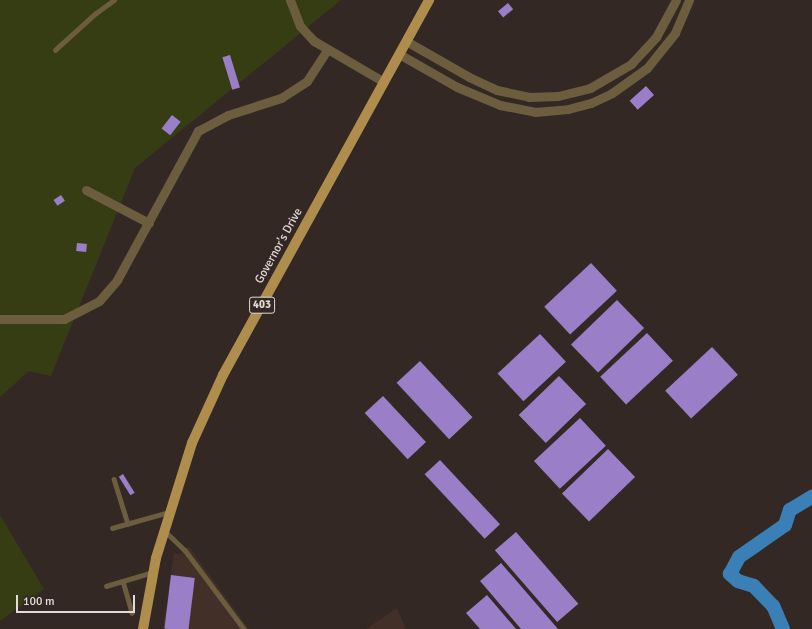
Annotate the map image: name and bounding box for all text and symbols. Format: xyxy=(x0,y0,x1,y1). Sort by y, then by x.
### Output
street label: Governor's Drive xyxy=(252,206,306,286)
road number: 403 xyxy=(249,296,275,314)
scale bar xyxy=(18,587,137,613)
text: 100 m xyxy=(23,594,55,609)

